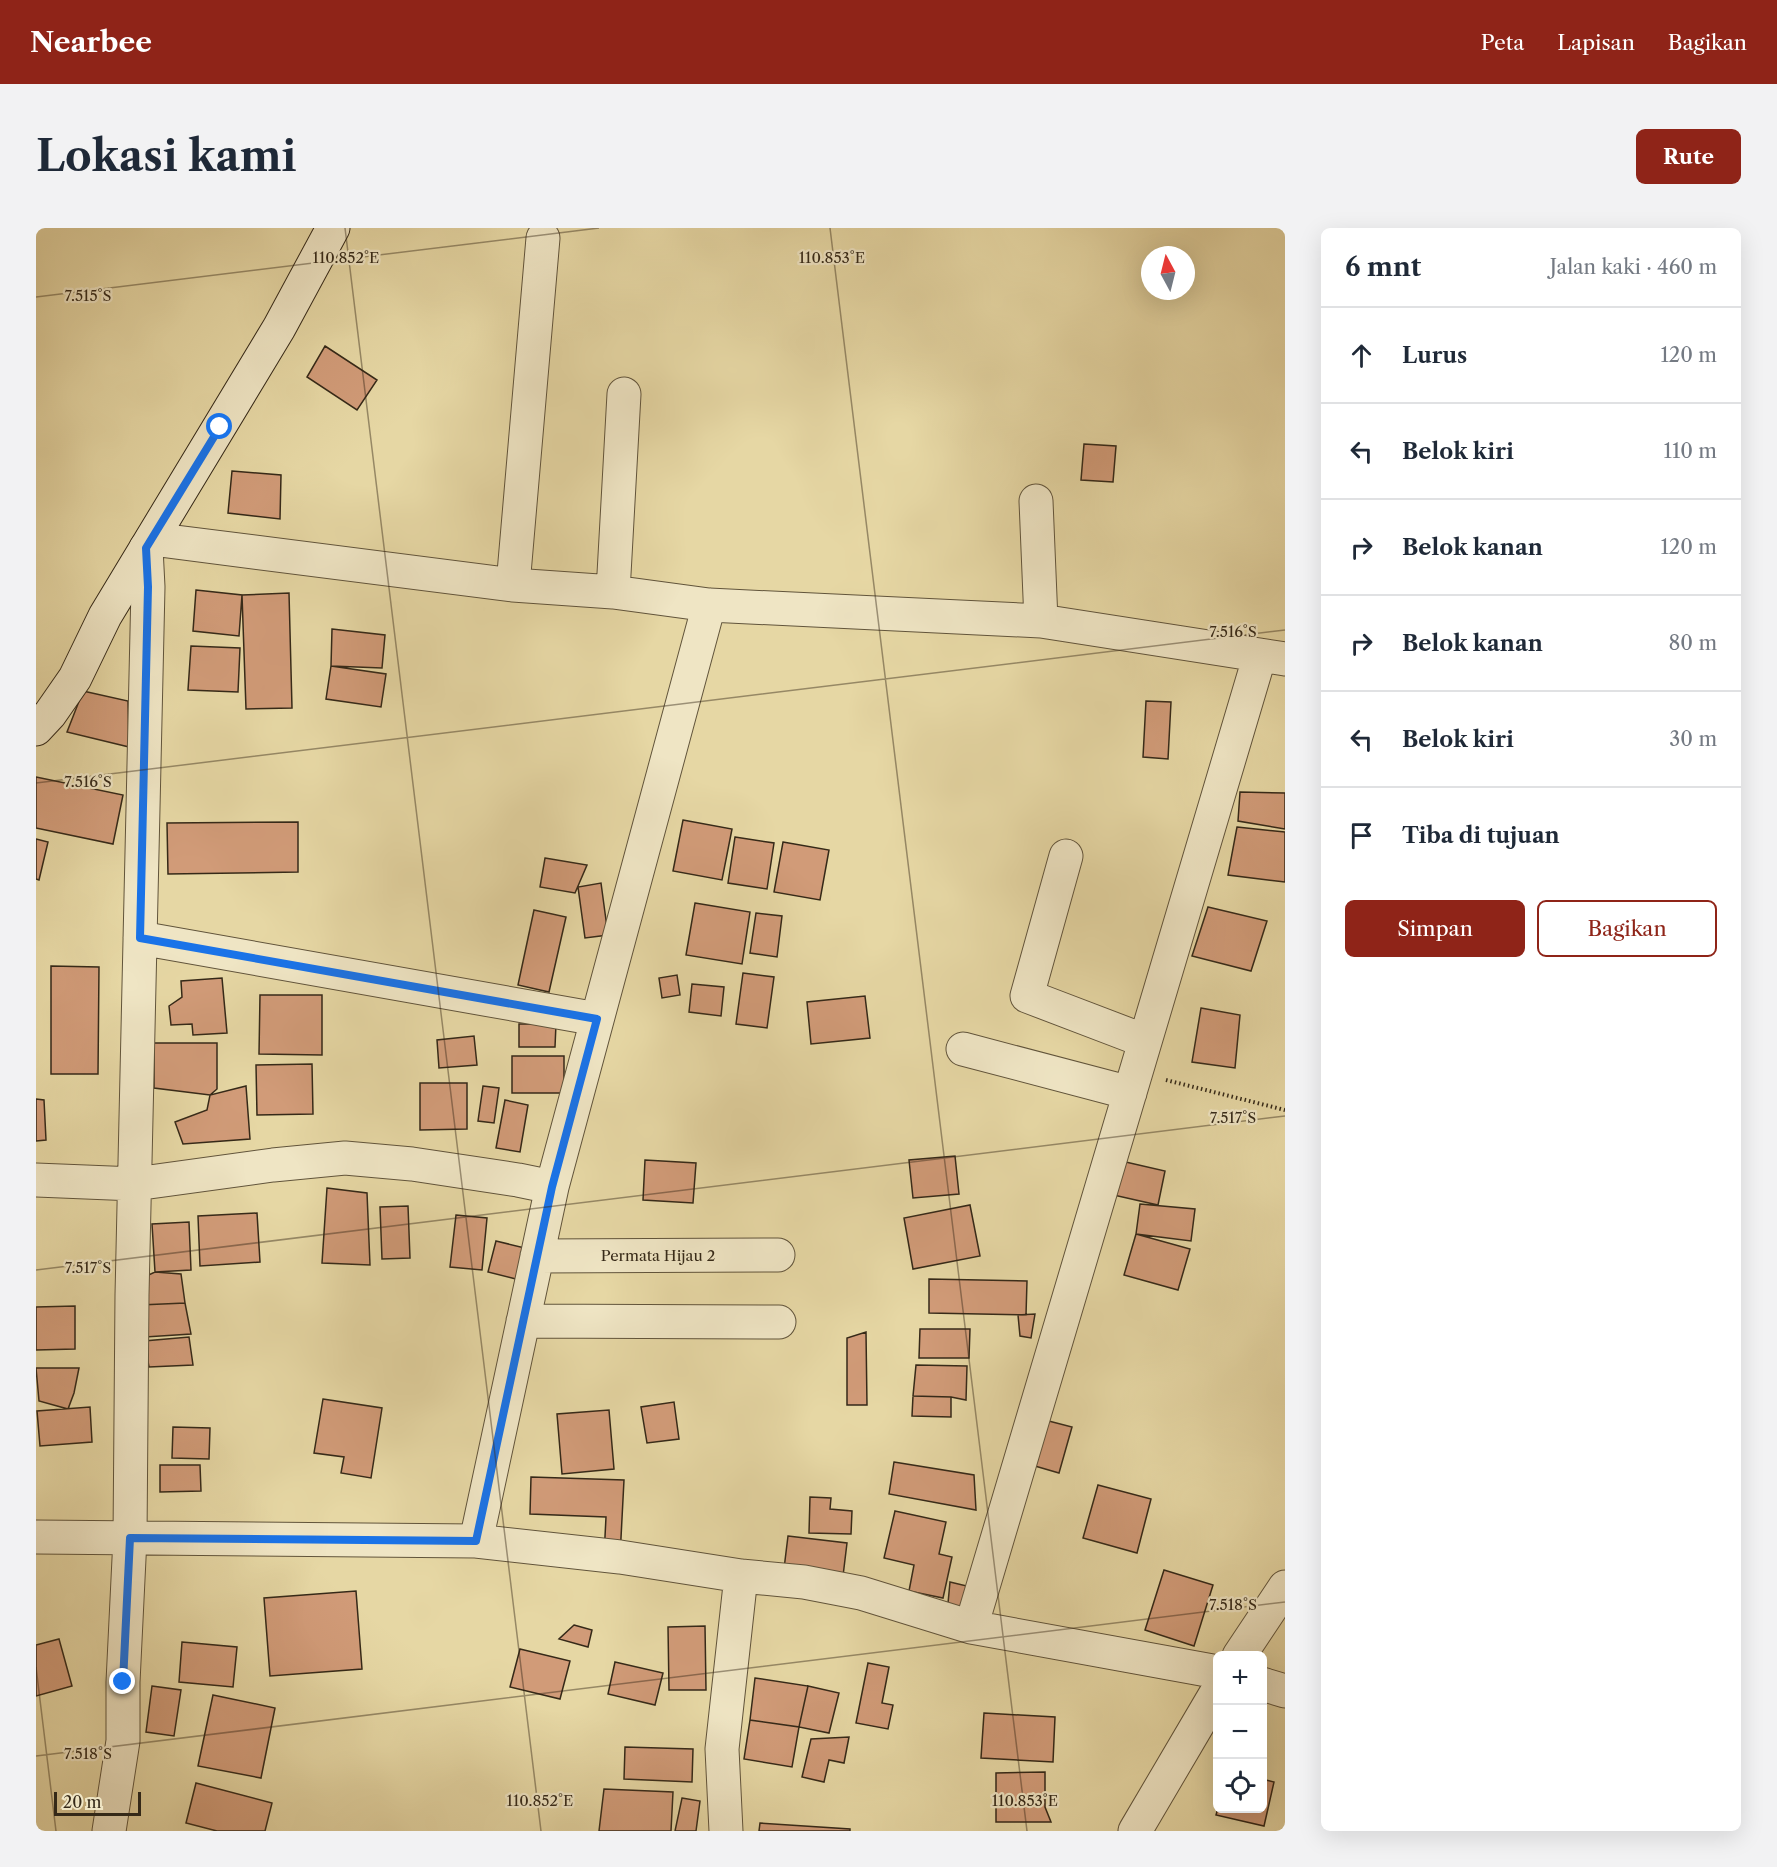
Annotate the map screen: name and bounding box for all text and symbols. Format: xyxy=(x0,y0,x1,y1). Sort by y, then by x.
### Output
text: Nearbee xyxy=(30,25,152,59)
text: Peta xyxy=(1481,30,1524,55)
text: Lapisan xyxy=(1557,30,1635,55)
text: Bagikan xyxy=(1668,30,1747,55)
button: Rute xyxy=(1636,129,1741,184)
text: Lokasi kami xyxy=(36,130,297,182)
north arrow xyxy=(1141,246,1195,300)
text: 110.852°E xyxy=(313,248,379,267)
text: 110.853°E xyxy=(799,248,865,267)
text: 6 mnt xyxy=(1345,251,1421,283)
text: Jalan kaki · 460 m xyxy=(1550,255,1717,279)
text: 7.515°S xyxy=(64,286,112,305)
icon: ahead xyxy=(1345,339,1378,372)
text: Lurus xyxy=(1402,342,1467,369)
text: 120 m xyxy=(1660,343,1717,367)
route start xyxy=(206,413,232,439)
icon: left xyxy=(1345,435,1378,468)
text: Belok kiri xyxy=(1402,438,1514,465)
text: 110 m xyxy=(1664,439,1717,463)
icon: right xyxy=(1345,531,1378,564)
text: Belok kanan xyxy=(1402,534,1543,561)
text: 120 m xyxy=(1660,535,1717,559)
text: 7.516°S xyxy=(1209,622,1257,641)
icon: right xyxy=(1345,627,1378,660)
text: Belok kanan xyxy=(1402,630,1543,657)
text: 80 m xyxy=(1669,631,1717,655)
icon: left xyxy=(1345,723,1378,756)
text: Belok kiri xyxy=(1402,726,1514,753)
text: 30 m xyxy=(1669,727,1717,751)
text: 7.516°S xyxy=(64,772,112,791)
icon: arrive xyxy=(1345,819,1378,852)
text: Tiba di tujuan xyxy=(1402,822,1560,849)
button: Simpan xyxy=(1345,900,1525,957)
button: Bagikan xyxy=(1537,900,1717,957)
text: 7.517°S xyxy=(1210,1108,1256,1127)
street label: Permata Hijau 2 xyxy=(601,1246,715,1265)
text: 7.517°S xyxy=(65,1258,111,1277)
text: 7.518°S xyxy=(1209,1595,1257,1614)
map controls xyxy=(1213,1651,1267,1813)
button: + xyxy=(1213,1651,1267,1705)
route end xyxy=(109,1668,135,1694)
button: − xyxy=(1213,1705,1267,1759)
text: 7.518°S xyxy=(64,1744,112,1763)
button: locate xyxy=(1213,1759,1267,1813)
scale bar xyxy=(54,1789,141,1816)
text: 110.852°E xyxy=(507,1791,573,1810)
text: 110.853°E xyxy=(992,1791,1058,1810)
text: 20 m xyxy=(63,1792,102,1812)

